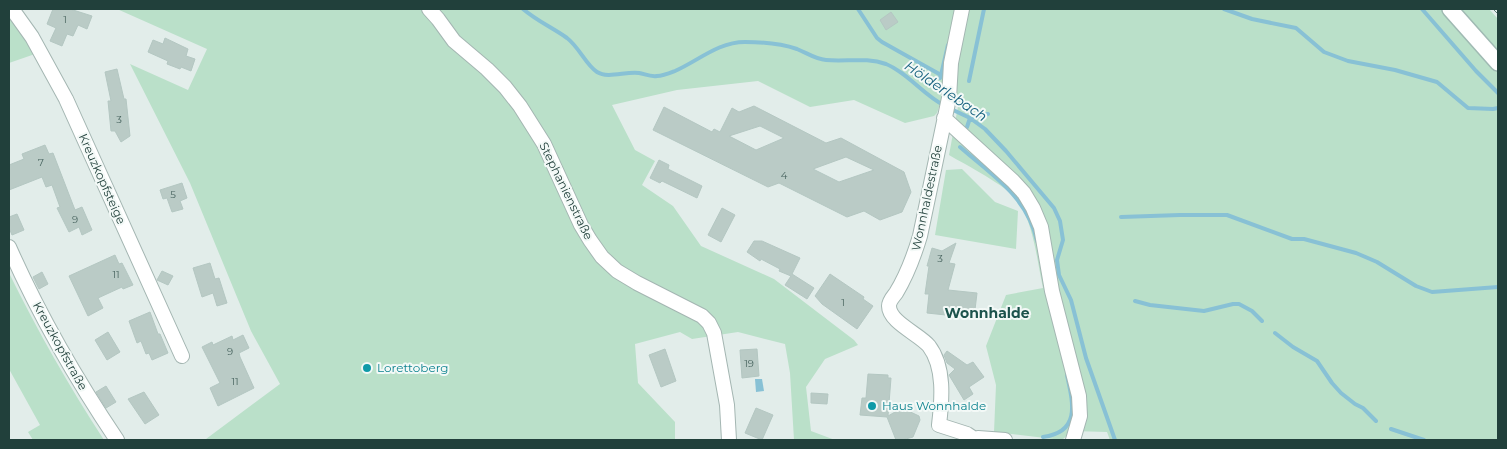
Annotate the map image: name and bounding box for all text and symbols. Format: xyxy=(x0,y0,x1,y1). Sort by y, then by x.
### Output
house number: 1 xyxy=(63,13,67,26)
water label: Hölderlebach xyxy=(901,57,991,125)
house number: 3 xyxy=(116,113,122,126)
street label: Kreuzkopfsteige xyxy=(76,131,129,226)
street label: Stephanienstraße xyxy=(536,140,597,242)
street label: Wonnhaldestraße xyxy=(908,144,945,252)
house number: 7 xyxy=(38,156,44,169)
house number: 4 xyxy=(781,169,788,182)
house number: 5 xyxy=(170,188,176,201)
house number: 9 xyxy=(72,213,78,226)
house number: 3 xyxy=(937,252,943,265)
house number: 11 xyxy=(112,268,120,281)
house number: 1 xyxy=(841,296,845,309)
street label: Kreuzkopfstraße xyxy=(30,299,91,392)
district label: Wonnhalde xyxy=(944,304,1030,322)
house number: 9 xyxy=(227,345,233,358)
house number: 19 xyxy=(744,357,754,370)
place label: Lorettoberg xyxy=(377,360,449,375)
marker: Lorettoberg xyxy=(361,362,373,374)
house number: 11 xyxy=(231,375,239,388)
place label: Haus Wonnhalde xyxy=(882,398,986,413)
marker: Haus Wonnhalde xyxy=(866,400,878,412)

